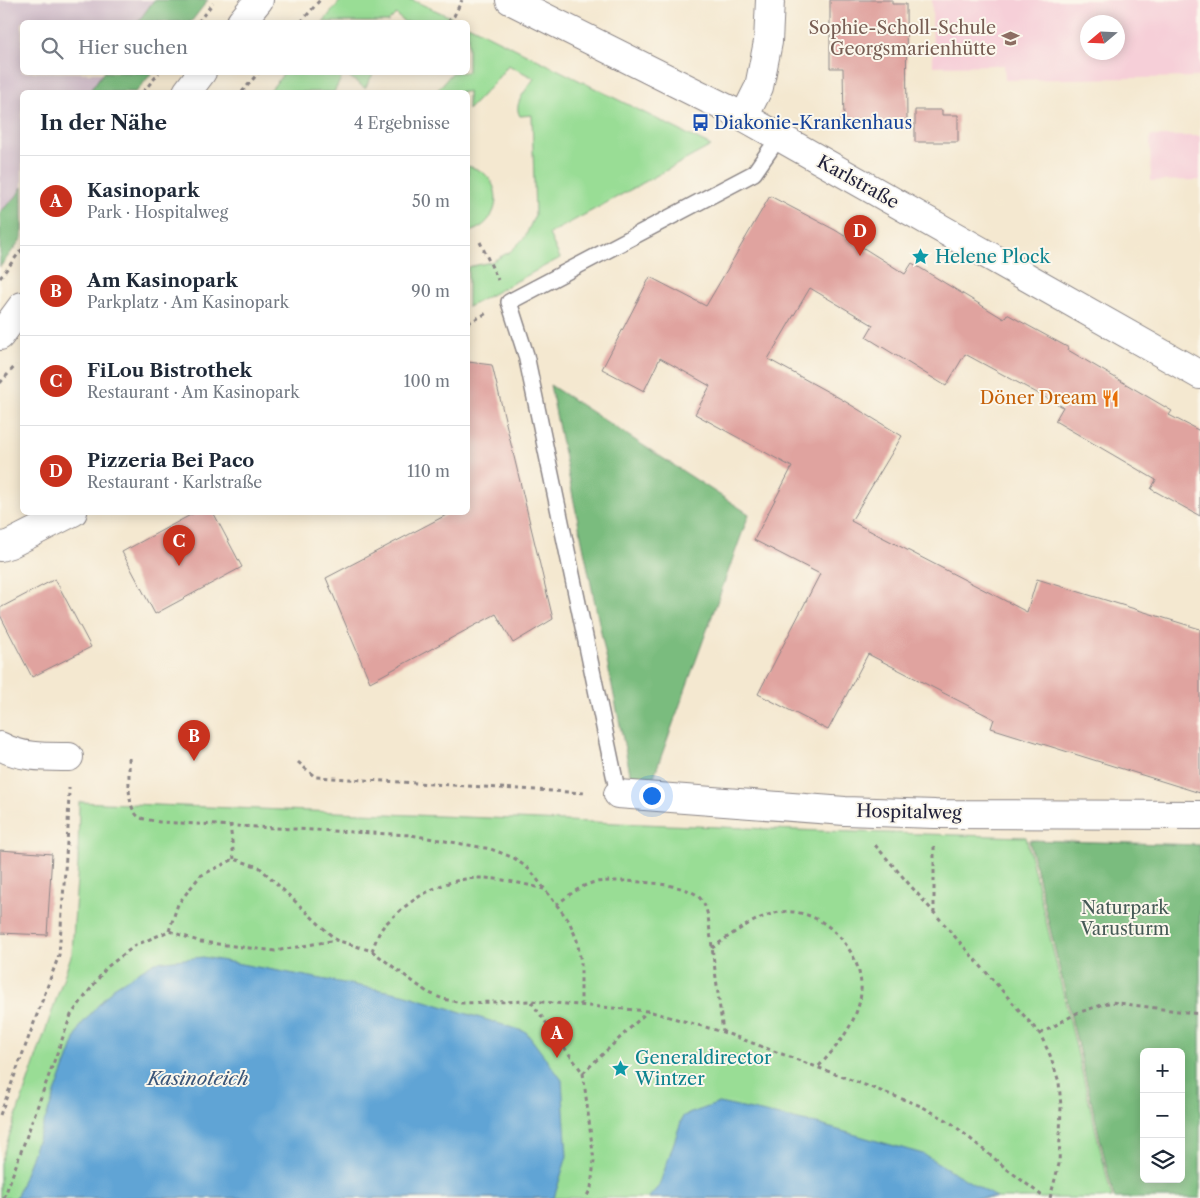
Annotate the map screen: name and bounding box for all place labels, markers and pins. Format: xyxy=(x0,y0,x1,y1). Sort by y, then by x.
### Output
place label: Sophie-Scholl-Schule Georgsmarienhütte xyxy=(809,17,996,60)
school or university icon: Sophie-Scholl-Schule Georgsmarienhütte xyxy=(1000,28,1020,48)
place label: Diakonie-Krankenhaus xyxy=(714,112,912,134)
bus stop icon: Diakonie-Krankenhaus xyxy=(690,113,710,133)
pin: D xyxy=(844,215,876,256)
place label: Helene Plock xyxy=(935,246,1051,268)
place icon: Helene Plock xyxy=(911,247,931,267)
place label: Döner Dream xyxy=(980,387,1097,409)
restaurant icon: Döner Dream xyxy=(1101,388,1121,408)
pin: C xyxy=(163,525,195,566)
pin: B xyxy=(178,720,210,761)
pin: A xyxy=(541,1017,573,1058)
place label: Generaldirector Wintzer xyxy=(634,1047,772,1090)
place icon: Generaldirector Wintzer xyxy=(611,1058,631,1078)

